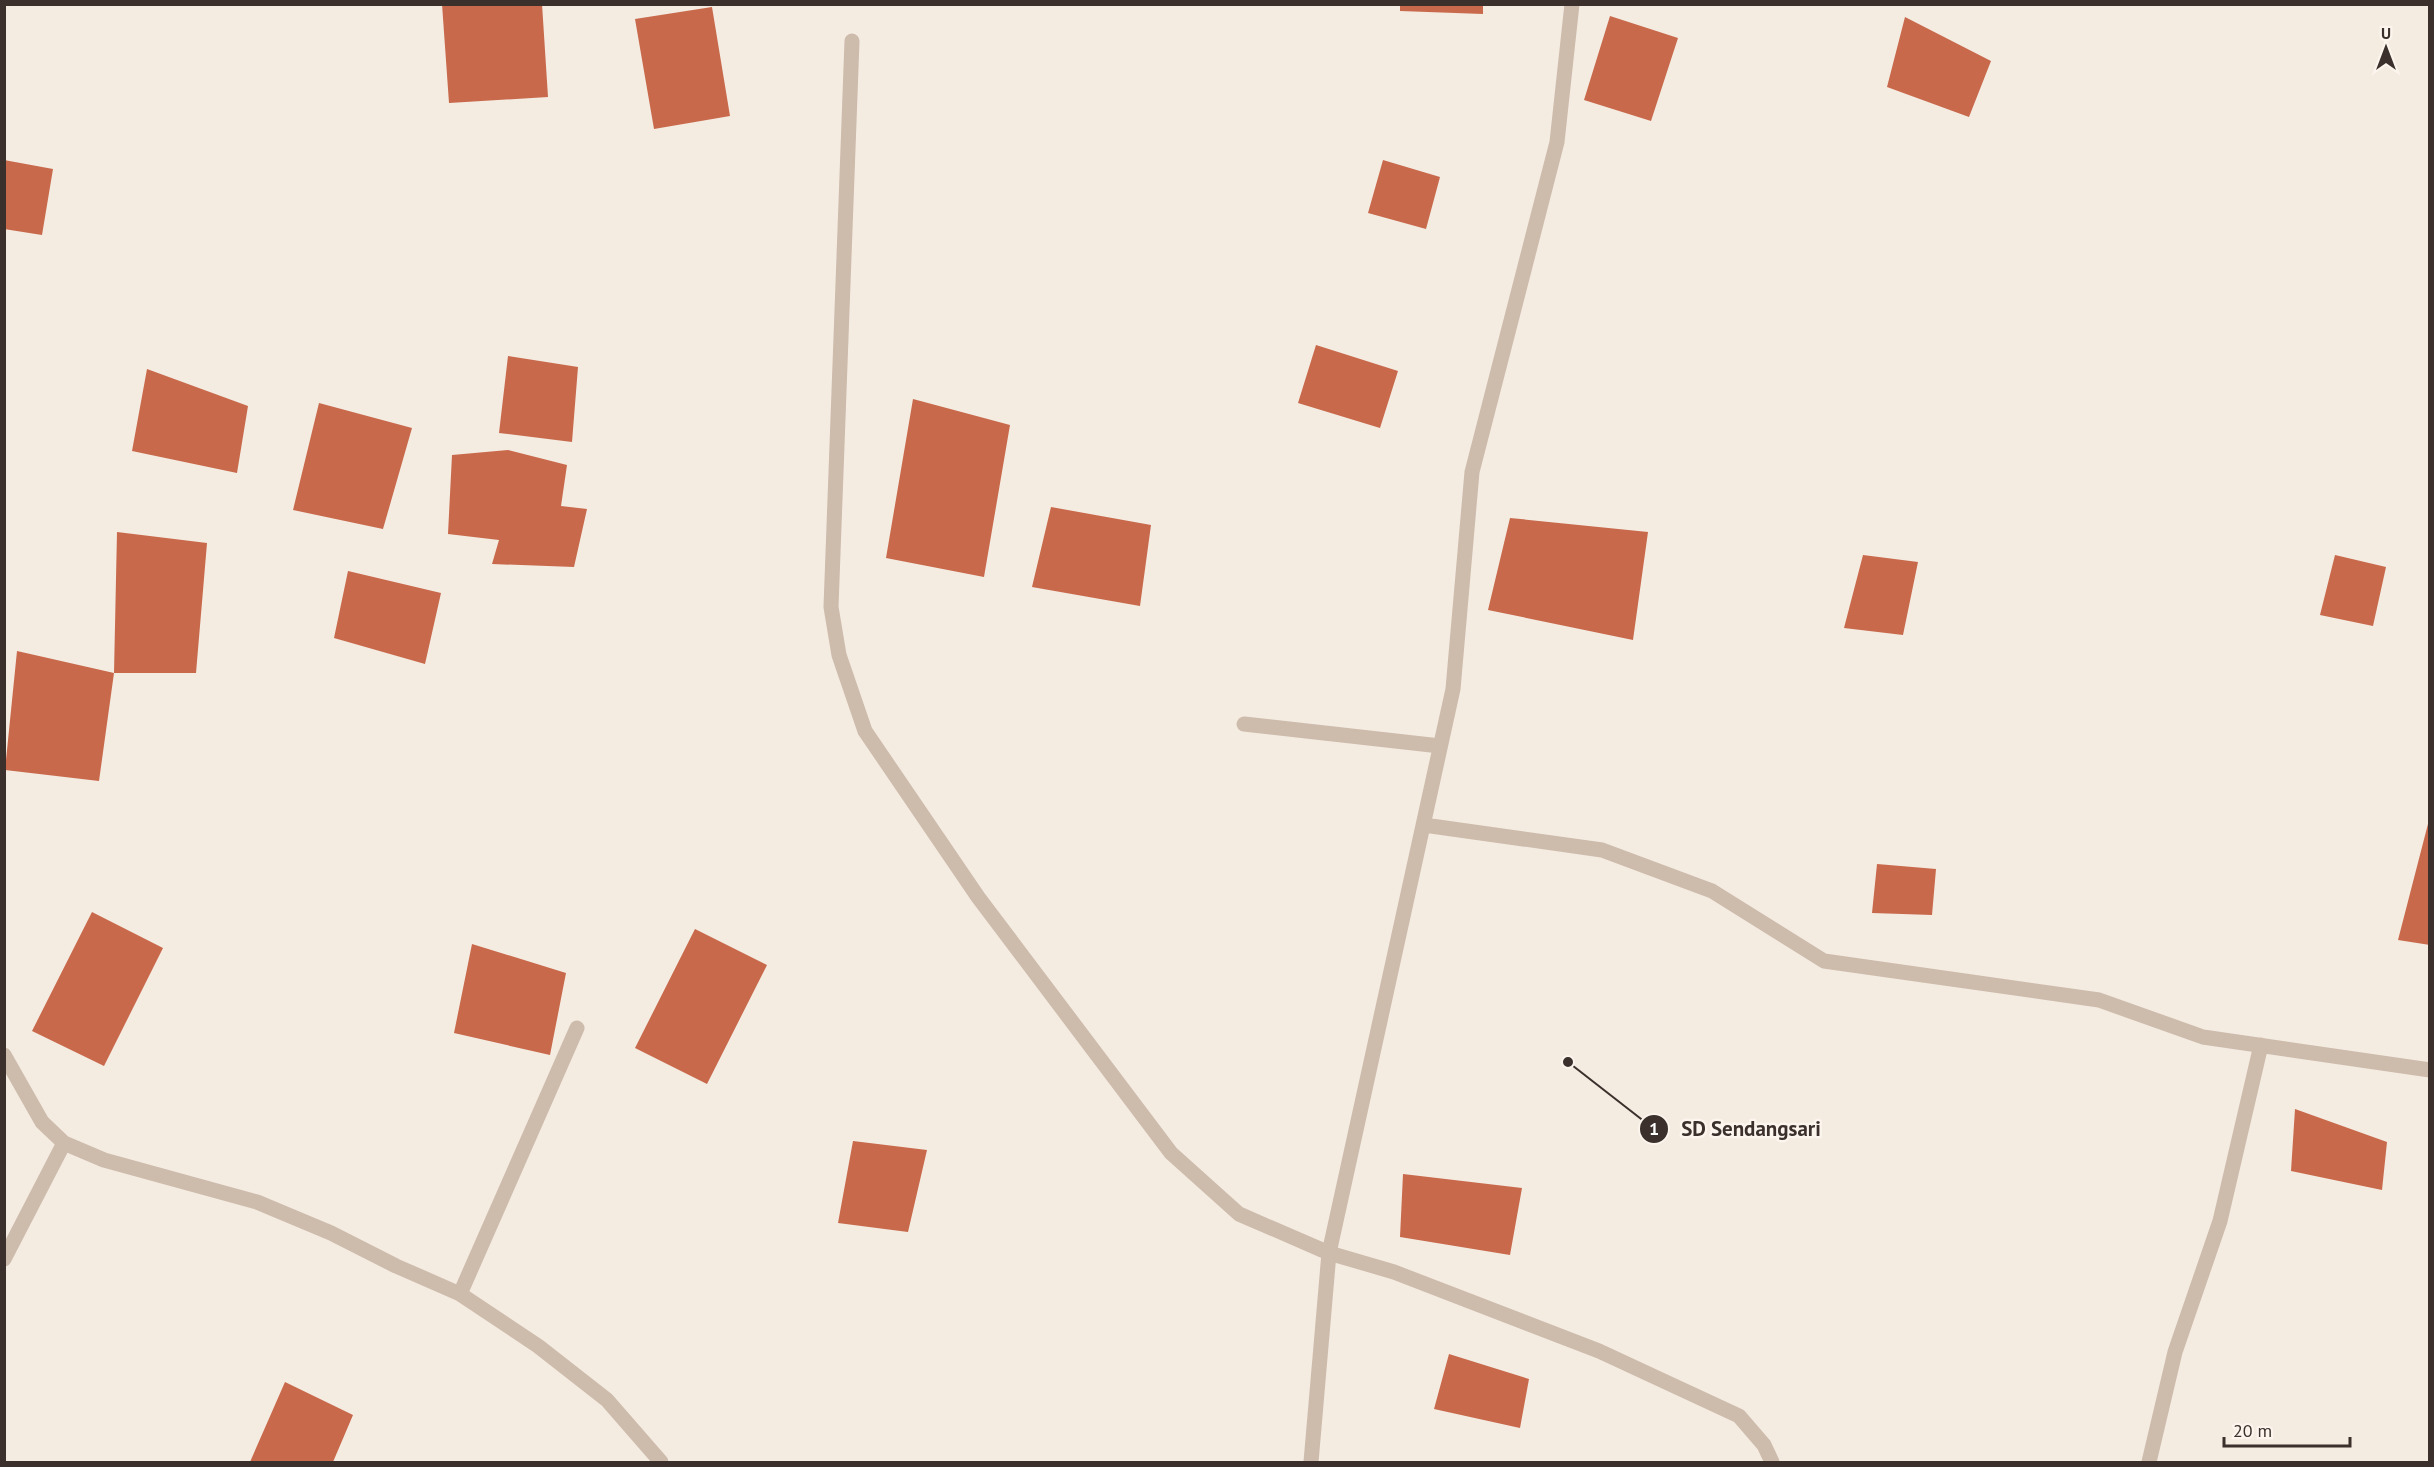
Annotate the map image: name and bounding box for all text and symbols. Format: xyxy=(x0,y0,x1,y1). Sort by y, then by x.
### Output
north arrow xyxy=(2356,18,2416,78)
text: U xyxy=(2381,23,2391,43)
callout: SD Sendangsari xyxy=(1639,1109,1833,1148)
text: SD Sendangsari xyxy=(1681,1115,1821,1142)
text: 1 xyxy=(1649,1117,1659,1140)
scale bar xyxy=(2224,1410,2350,1448)
text: 20 m xyxy=(2233,1419,2272,1442)

